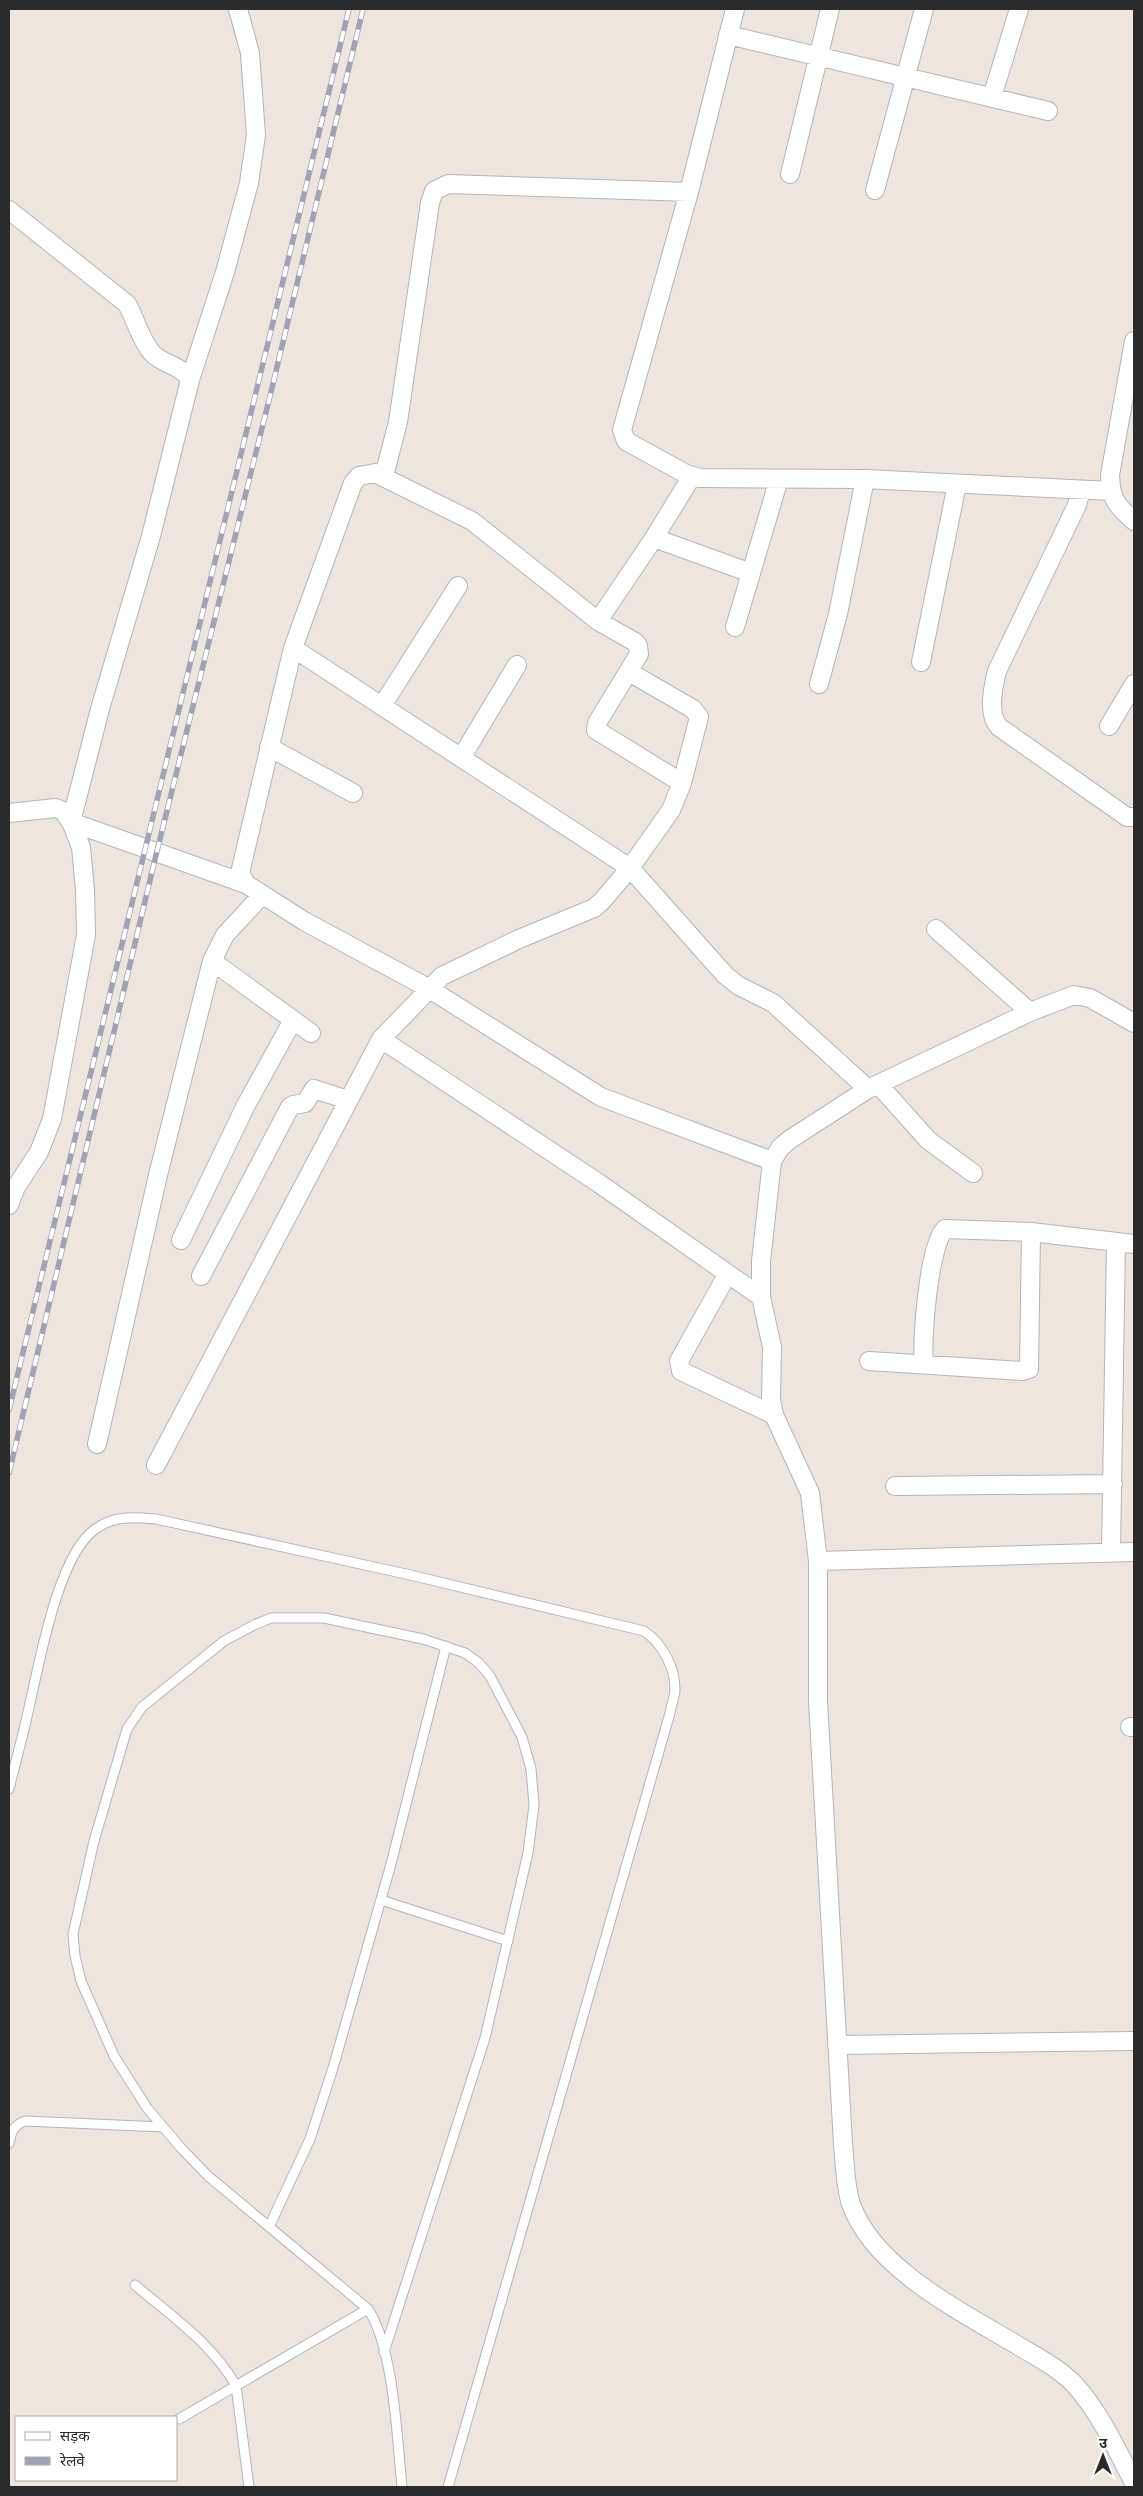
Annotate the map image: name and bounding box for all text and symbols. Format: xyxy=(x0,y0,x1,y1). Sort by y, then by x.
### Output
legend xyxy=(15,2416,178,2481)
text: सड़क xyxy=(60,2426,90,2445)
north arrow xyxy=(1078,2431,1128,2481)
text: उ xyxy=(1099,2434,1108,2452)
text: रेलवे xyxy=(59,2451,85,2470)

